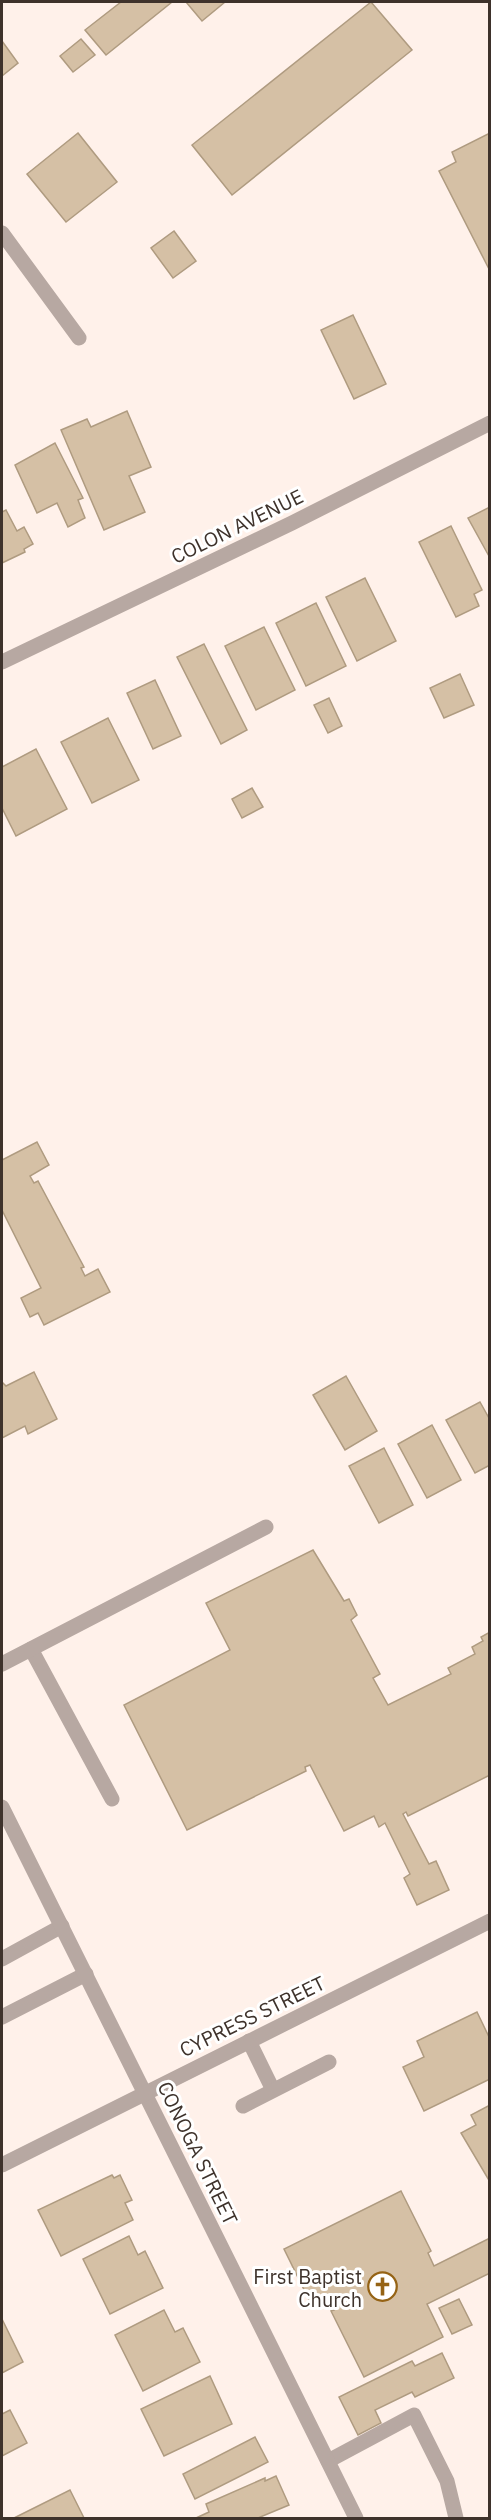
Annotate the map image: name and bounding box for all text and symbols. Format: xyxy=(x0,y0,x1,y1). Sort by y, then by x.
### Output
street label: COLON AVENUE xyxy=(166,482,308,570)
street label: CYPRESS STREET xyxy=(175,1969,329,2063)
street label: CONOGA STREET xyxy=(152,2077,244,2229)
place label: First Baptist Church xyxy=(253,2263,362,2313)
church icon: First Baptist Church xyxy=(367,2271,399,2303)

